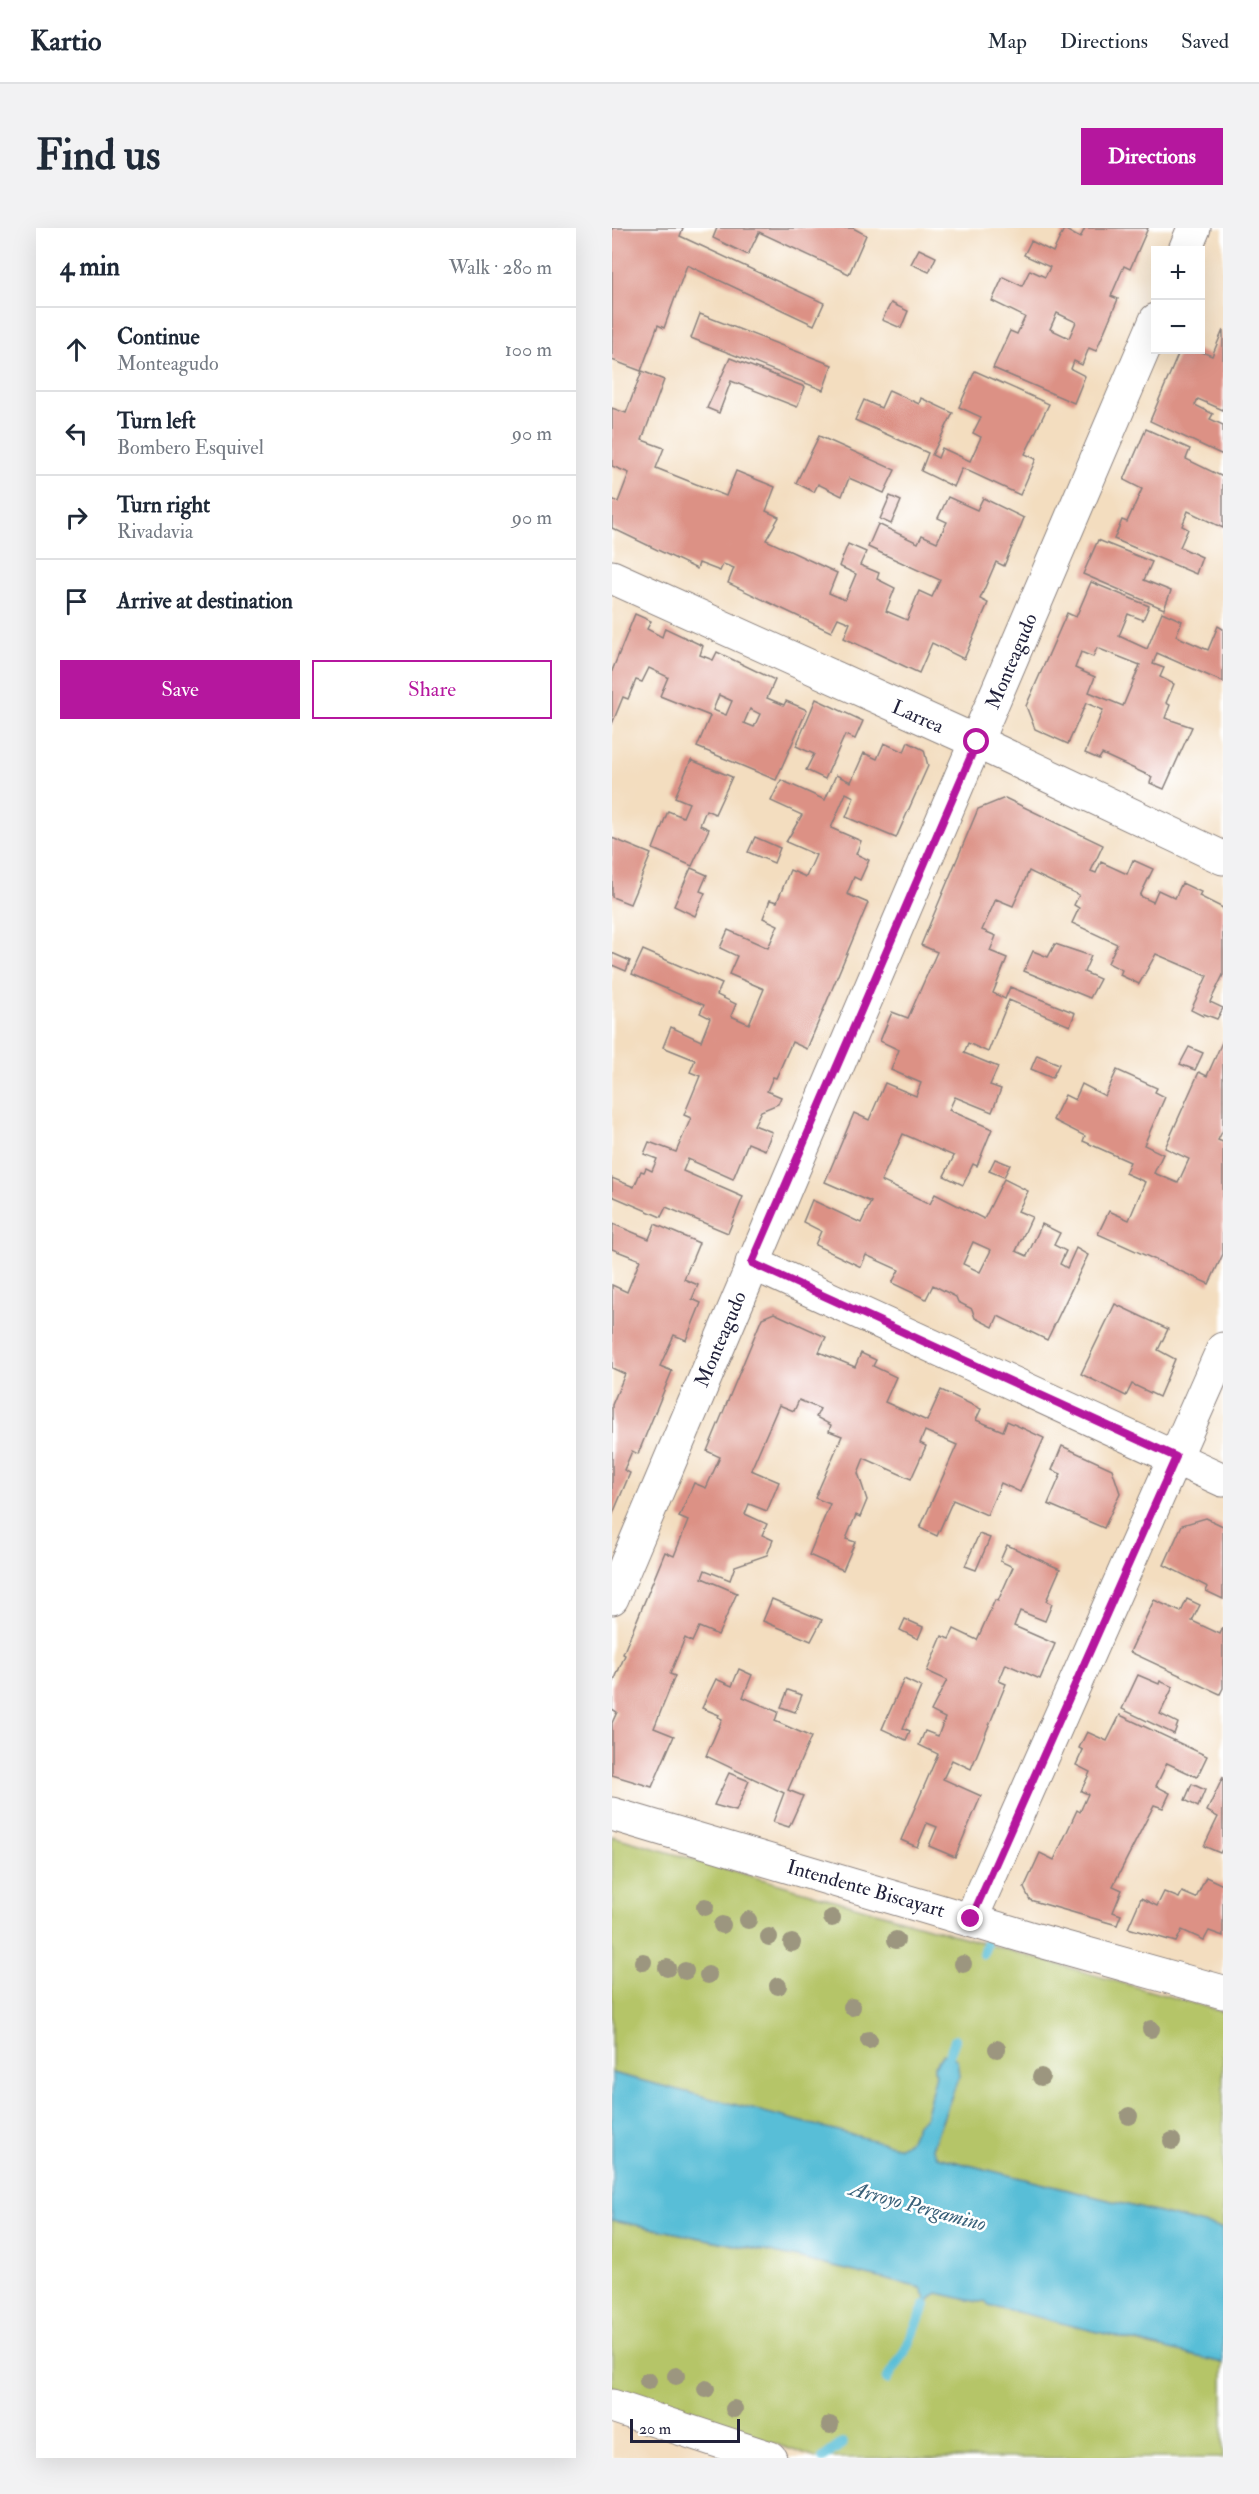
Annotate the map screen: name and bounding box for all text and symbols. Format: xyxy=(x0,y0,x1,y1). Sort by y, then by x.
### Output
text: Kartio xyxy=(30,24,101,59)
text: Map xyxy=(987,28,1027,55)
text: Directions xyxy=(1060,28,1148,55)
text: Saved xyxy=(1181,28,1229,55)
button: Directions xyxy=(1081,128,1223,185)
text: Find us xyxy=(36,130,160,182)
map controls xyxy=(1151,246,1205,354)
button: + xyxy=(1151,246,1205,300)
text: 4 min xyxy=(60,251,120,283)
text: Walk · 280 m xyxy=(449,255,552,280)
button: − xyxy=(1151,300,1205,354)
text: Continue xyxy=(117,323,200,351)
icon: ahead xyxy=(60,333,93,366)
text: 100 m xyxy=(505,337,552,362)
text: Monteagudo xyxy=(117,351,219,376)
text: Turn left xyxy=(117,407,196,435)
icon: left xyxy=(60,417,93,450)
text: 90 m xyxy=(512,421,552,446)
text: Bombero Esquivel xyxy=(117,435,264,460)
text: Turn right xyxy=(117,491,210,519)
icon: right xyxy=(60,501,93,534)
text: 90 m xyxy=(512,505,552,530)
text: Rivadavia xyxy=(117,519,193,544)
icon: arrive xyxy=(60,585,93,618)
text: Arrive at destination xyxy=(117,587,293,615)
street label: Monteagudo xyxy=(980,610,1043,713)
button: Save xyxy=(60,660,300,719)
button: Share xyxy=(312,660,552,719)
street label: Larrea xyxy=(888,694,948,739)
route start xyxy=(963,728,989,754)
street label: Monteagudo xyxy=(689,1288,752,1391)
street label: Intendente Biscayart xyxy=(784,1854,948,1923)
route end xyxy=(957,1905,983,1931)
water label: Arroyo Pergamino xyxy=(845,2175,989,2238)
scale bar xyxy=(630,2416,740,2444)
text: 20 m xyxy=(639,2419,671,2439)

